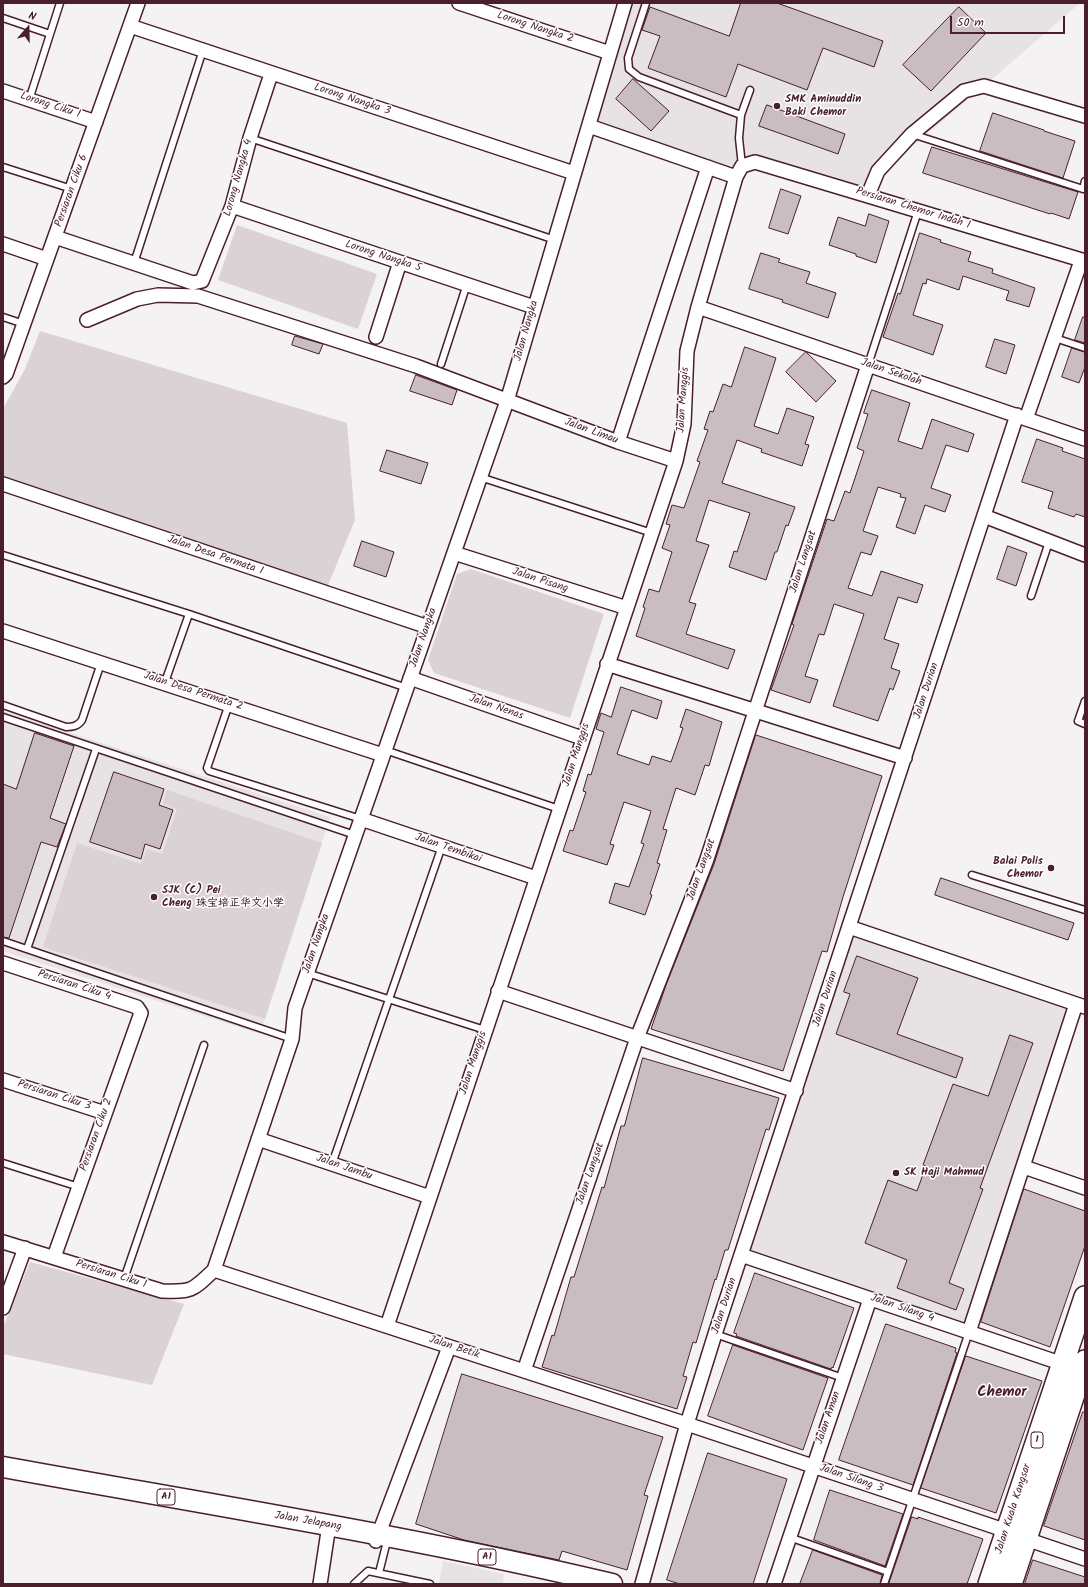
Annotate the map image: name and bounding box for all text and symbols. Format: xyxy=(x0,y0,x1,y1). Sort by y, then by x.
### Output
text: N xyxy=(26,7,38,26)
north arrow xyxy=(8,8,48,48)
scale bar xyxy=(952,8,1067,34)
street label: Lorong Nangka 2 xyxy=(495,9,575,47)
text: 50 m xyxy=(957,13,984,32)
street label: Lorong Nangka 3 xyxy=(312,81,392,119)
street label: Lorong Ciku 1 xyxy=(18,90,82,122)
place label: SMK Aminuddin Baki Chemor xyxy=(785,93,861,119)
marker: SMK Aminuddin Baki Chemor xyxy=(772,101,782,111)
street label: Lorong Nangka 4 xyxy=(222,138,256,218)
street label: Persiaran Ciku 6 xyxy=(53,153,91,229)
street label: Persiaran Chemor Indah 1 xyxy=(854,185,972,233)
street label: Lorong Nangka 5 xyxy=(343,238,423,276)
street label: Jalan Nangka xyxy=(512,299,542,363)
street label: Jalan Sekolah xyxy=(859,356,923,390)
street label: Jalan Manggis xyxy=(675,367,693,433)
street label: Jalan Limau xyxy=(562,416,620,448)
street label: Jalan Langsat xyxy=(788,529,820,595)
street label: Jalan Desa Permata 1 xyxy=(165,533,265,579)
street label: Jalan Pisang xyxy=(510,566,570,596)
street label: Jalan Nangka xyxy=(408,606,440,670)
street label: Jalan Durian xyxy=(912,661,942,721)
street label: Jalan Desa Permata 2 xyxy=(142,670,244,714)
street label: Jalan Nenas xyxy=(467,693,525,723)
street label: Jalan Manggis xyxy=(561,722,593,788)
street label: Jalan Tembikai xyxy=(413,831,483,867)
street label: Jalan Langsat xyxy=(685,837,719,903)
place label: Balai Polis Chemor xyxy=(993,855,1043,881)
marker: Balai Polis Chemor xyxy=(1046,863,1056,873)
place label: SJK (C) Pei Cheng 珠宝培正华文小学 xyxy=(162,884,284,910)
marker: SJK (C) Pei Cheng 珠宝培正华文小学 xyxy=(149,892,159,902)
street label: Jalan Nangka xyxy=(301,912,333,976)
street label: Persiaran Ciku 4 xyxy=(36,968,112,1004)
street label: Jalan Durian xyxy=(811,969,841,1029)
street label: Jalan Manggis xyxy=(458,1030,490,1096)
street label: Persiaran Ciku 3 xyxy=(16,1078,92,1114)
street label: Persiaran Ciku 2 xyxy=(78,1097,116,1173)
street label: Jalan Langsat xyxy=(574,1141,608,1207)
street label: Jalan Jambu xyxy=(314,1152,374,1184)
place label: SK Haji Mahmud xyxy=(904,1166,984,1180)
marker: SK Haji Mahmud xyxy=(891,1168,901,1178)
street label: Persiaran Ciku 1 xyxy=(74,1258,148,1292)
street label: Jalan Durian xyxy=(710,1276,740,1336)
street label: Jalan Silang 4 xyxy=(869,1292,935,1326)
street label: Jalan Betik xyxy=(427,1334,481,1362)
district label: Chemor xyxy=(977,1384,1027,1402)
street label: Jalan Aman xyxy=(814,1390,844,1446)
road number: 1 xyxy=(1031,1432,1043,1448)
street label: Jalan Silang 3 xyxy=(817,1462,885,1496)
street label: Jalan Kuala Kangsar xyxy=(993,1462,1035,1556)
road number: A1 xyxy=(157,1489,175,1505)
street label: Jalan Jelapang xyxy=(273,1510,343,1534)
road number: A1 xyxy=(478,1549,496,1565)

